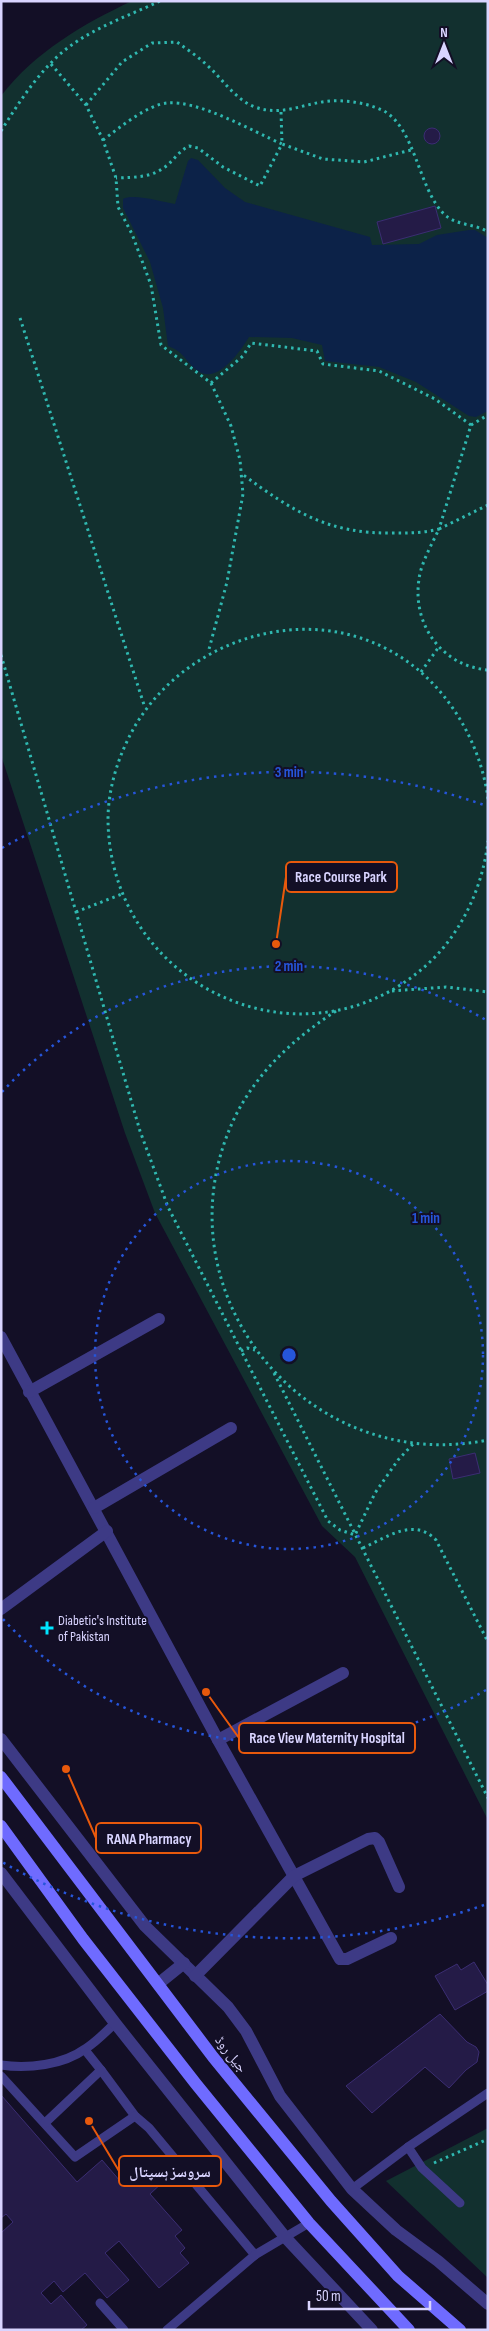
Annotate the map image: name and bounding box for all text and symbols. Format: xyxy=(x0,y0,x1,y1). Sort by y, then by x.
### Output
north arrow xyxy=(419,20,469,70)
text: N xyxy=(440,24,448,41)
text: 3 min xyxy=(275,763,303,782)
callout: Race Course Park xyxy=(286,862,397,892)
text: Race Course Park xyxy=(295,868,388,887)
text: 2 min xyxy=(275,957,303,976)
text: 1 min xyxy=(412,1209,440,1228)
centre of rings xyxy=(280,1346,298,1364)
place label: Diabetic's Institute of Pakistan xyxy=(58,1612,147,1645)
marker: Diabetic's Institute of Pakistan xyxy=(40,1621,54,1635)
callout: Race View Maternity Hospital xyxy=(239,1723,415,1753)
text: Race View Maternity Hospital xyxy=(249,1729,405,1748)
callout: RANA Pharmacy xyxy=(96,1823,201,1853)
text: RANA Pharmacy xyxy=(107,1830,192,1849)
street label: جیل روڈ xyxy=(211,2032,251,2076)
callout: سروسز ہسپتال xyxy=(119,2156,221,2186)
text: سروسز ہسپتال xyxy=(129,2163,211,2182)
scale bar xyxy=(309,2278,430,2310)
text: 50 m xyxy=(316,2287,341,2306)

